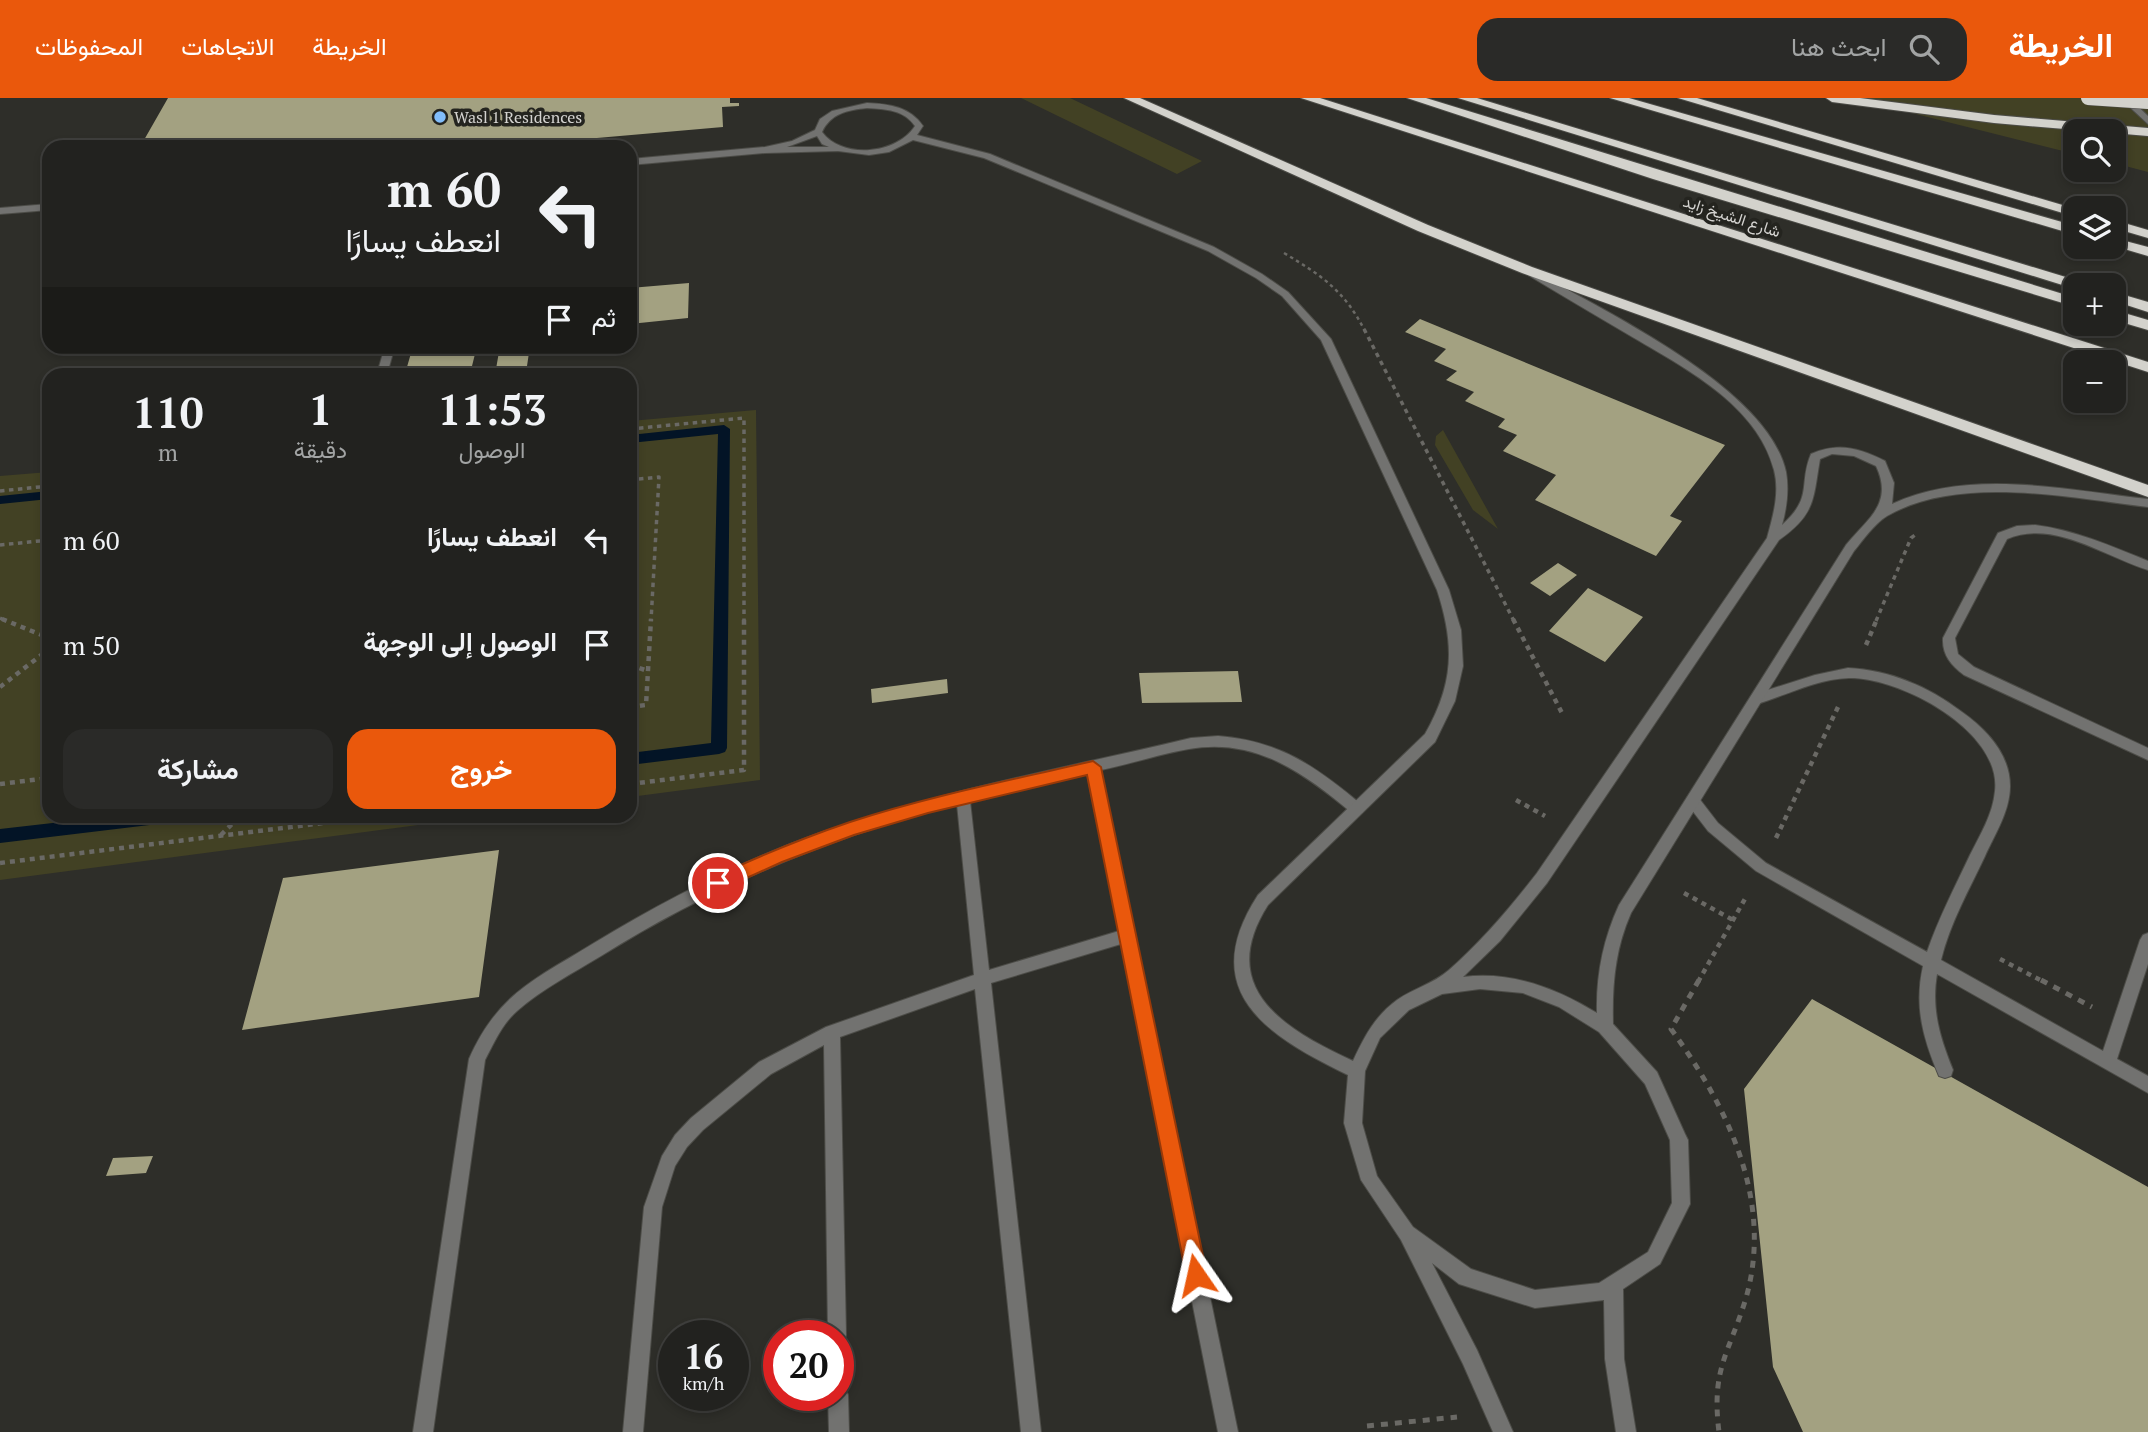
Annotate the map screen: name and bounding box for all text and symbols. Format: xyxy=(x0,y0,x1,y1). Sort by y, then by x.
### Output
search box xyxy=(1477,18,1967,81)
text: الخريطة xyxy=(2009,23,2113,66)
text: ابحث هنا xyxy=(1791,29,1887,63)
text: المحفوظات xyxy=(35,30,143,62)
text: الاتجاهات xyxy=(181,30,274,62)
text: الخريطة xyxy=(312,30,387,62)
icon: search xyxy=(1905,30,1943,68)
place label: Wasl 1 Residences xyxy=(454,106,582,128)
marker: Wasl 1 Residences xyxy=(432,109,448,125)
map controls xyxy=(2063,119,2126,413)
button: search xyxy=(2063,119,2126,182)
text: 60 m xyxy=(387,156,501,221)
icon: left xyxy=(525,168,616,259)
street label: شارع الشيخ زايد xyxy=(1680,190,1783,243)
button: layers xyxy=(2063,196,2126,259)
text: انعطف يسارًا xyxy=(345,219,501,261)
button: + xyxy=(2063,273,2126,336)
text: ثم xyxy=(592,300,616,334)
icon: arrive xyxy=(540,301,578,339)
button: − xyxy=(2063,350,2126,413)
text: 1 xyxy=(309,381,332,437)
text: 11:53 xyxy=(437,381,547,437)
text: 110 xyxy=(132,384,204,440)
text: دقيقة xyxy=(294,434,347,465)
text: الوصول xyxy=(459,434,525,465)
text: m xyxy=(158,437,178,468)
text: انعطف يسارًا xyxy=(427,519,557,553)
icon: left xyxy=(578,521,616,559)
text: 60 m xyxy=(63,523,120,557)
text: الوصول إلى الوجهة xyxy=(363,624,557,658)
icon: arrive xyxy=(578,626,616,664)
text: 50 m xyxy=(63,628,120,662)
button: مشاركة xyxy=(63,729,333,809)
button: خروج xyxy=(347,729,616,809)
pin xyxy=(688,853,748,913)
icon: arrive xyxy=(699,864,737,902)
position arrow xyxy=(1159,1238,1233,1312)
speed limit sign: 20 xyxy=(763,1320,854,1411)
text: 16 xyxy=(684,1333,723,1379)
text: km/h xyxy=(683,1371,724,1395)

